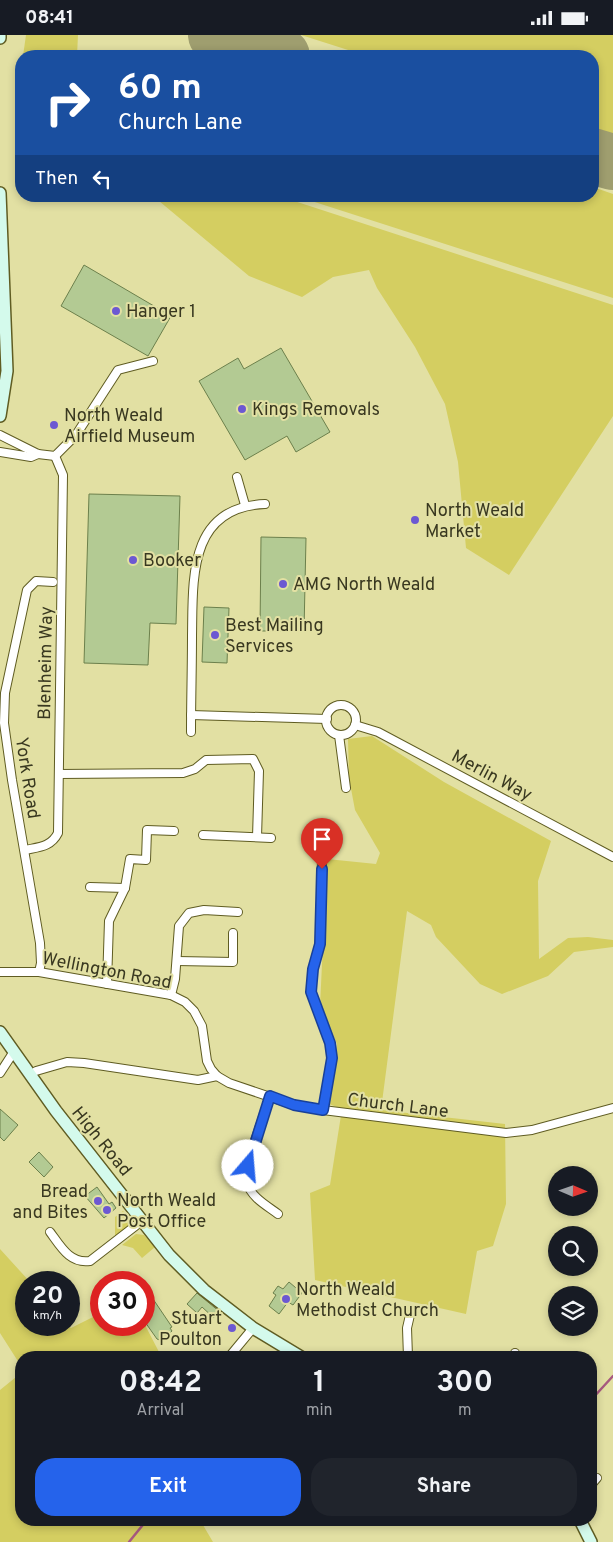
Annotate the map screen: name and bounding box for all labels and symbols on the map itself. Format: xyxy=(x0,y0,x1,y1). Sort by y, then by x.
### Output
place label: Hanger 1 xyxy=(126,301,196,324)
marker: Hanger 1 xyxy=(110,305,122,317)
place label: Kings Removals xyxy=(252,399,380,422)
marker: Kings Removals xyxy=(236,403,248,415)
place label: North Weald Airfield Museum xyxy=(64,405,195,449)
marker: North Weald Airfield Museum xyxy=(48,419,60,431)
place label: North Weald Market xyxy=(425,500,524,544)
marker: North Weald Market xyxy=(409,514,421,526)
place label: Booker xyxy=(143,550,201,573)
marker: Booker xyxy=(127,554,139,566)
place label: AMG North Weald xyxy=(293,574,435,597)
marker: AMG North Weald xyxy=(277,578,289,590)
street label: Blenheim Way xyxy=(34,606,59,720)
place label: Best Mailing Services xyxy=(225,615,324,659)
marker: Best Mailing Services xyxy=(209,629,221,641)
street label: York Road xyxy=(9,736,44,821)
street label: Merlin Way xyxy=(447,745,536,807)
pin xyxy=(301,818,343,869)
street label: Wellington Road xyxy=(40,948,174,995)
street label: Church Lane xyxy=(346,1089,450,1124)
street label: High Road xyxy=(66,1102,136,1182)
position arrow xyxy=(221,1139,273,1191)
north arrow xyxy=(548,1166,598,1216)
place label: Bread and Bites xyxy=(13,1181,88,1225)
place label: North Weald Post Office xyxy=(117,1190,216,1234)
marker: Bread and Bites xyxy=(92,1195,104,1207)
marker: North Weald Post Office xyxy=(101,1204,113,1216)
speed limit sign: 30 xyxy=(90,1271,155,1336)
place label: North Weald Methodist Church xyxy=(296,1279,439,1323)
marker: North Weald Methodist Church xyxy=(280,1293,292,1305)
place label: Stuart Poulton xyxy=(159,1308,222,1352)
marker: Stuart Poulton xyxy=(226,1322,238,1334)

